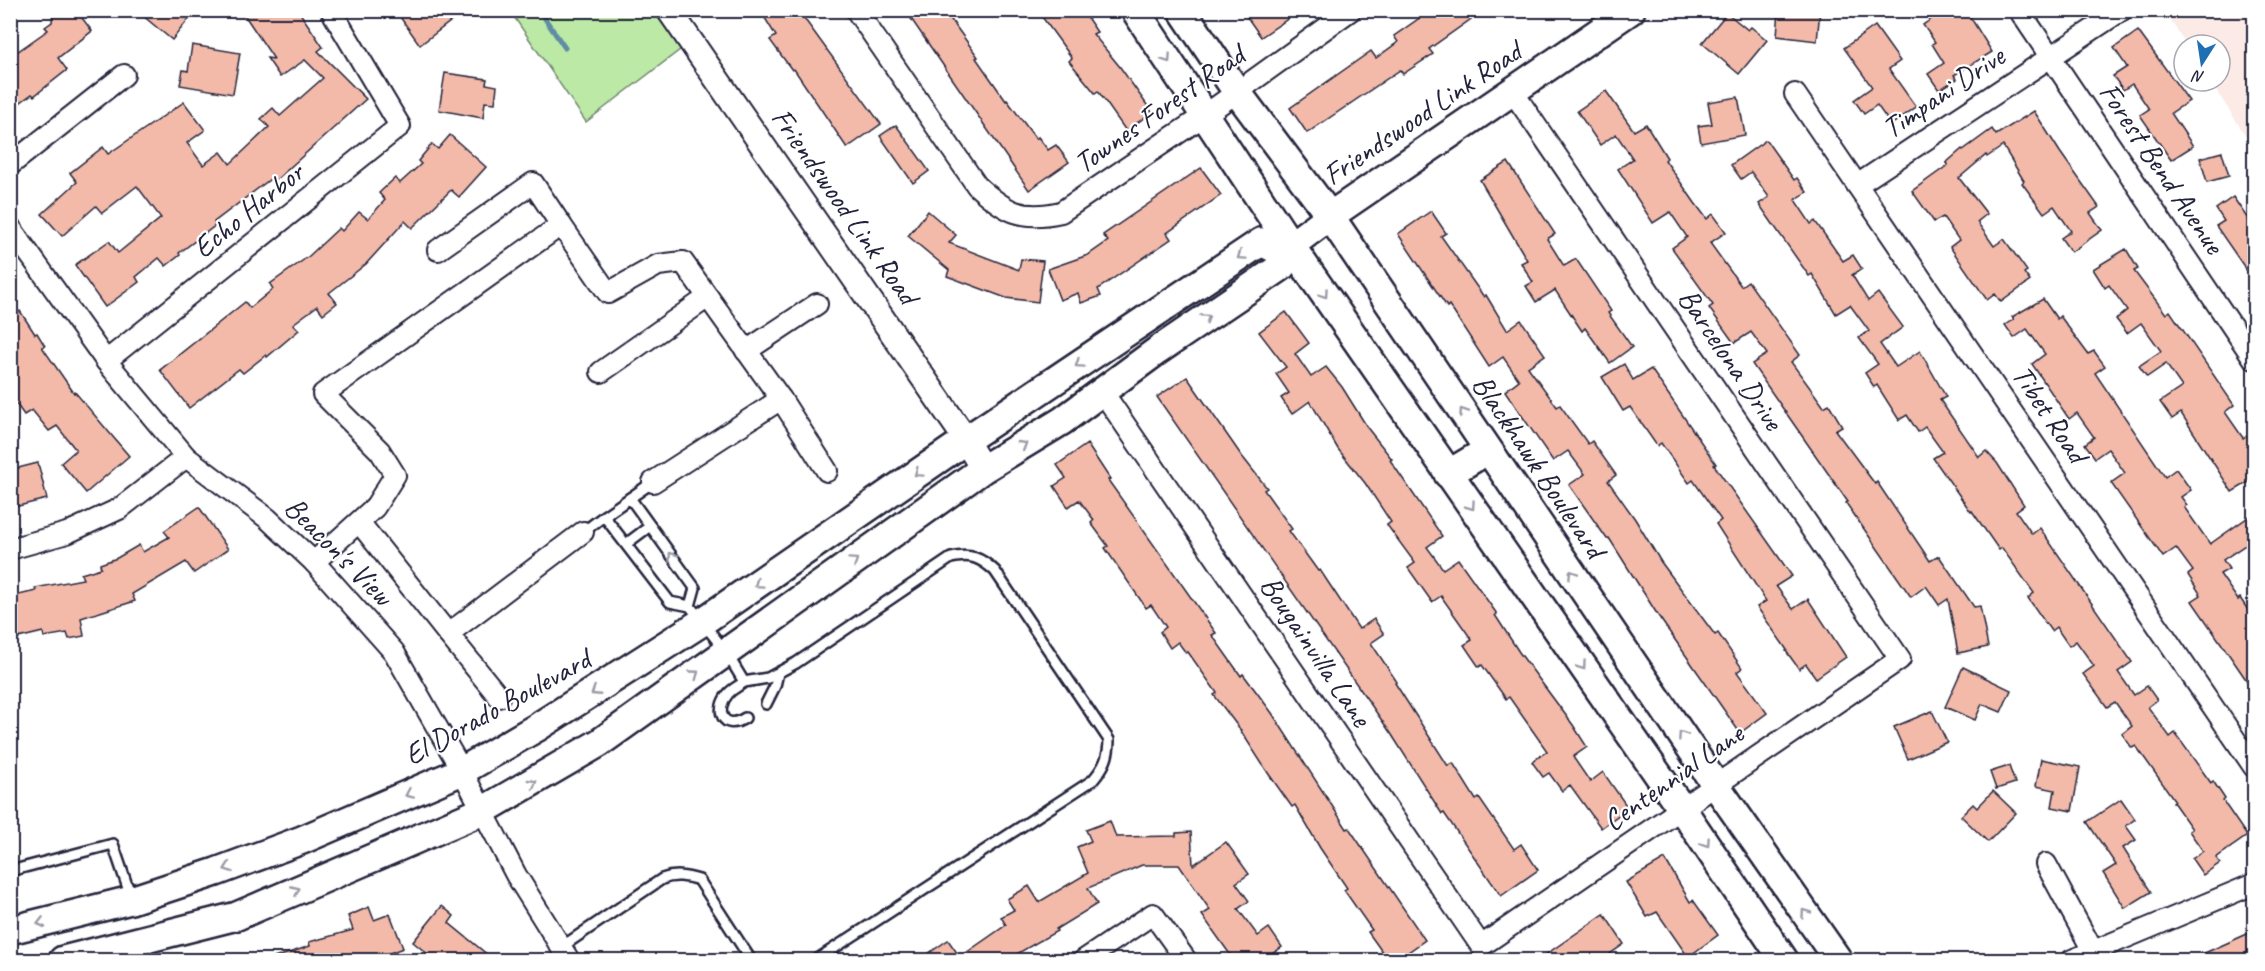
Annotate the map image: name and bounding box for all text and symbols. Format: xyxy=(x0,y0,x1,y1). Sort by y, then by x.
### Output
street label: Friendswood Link Road xyxy=(1315,30,1532,193)
north arrow xyxy=(2172,33,2232,93)
street label: Townes Forest Road xyxy=(1066,34,1255,182)
street label: Timpani Drive xyxy=(1874,36,2013,147)
one-way arrow xyxy=(1160,53,1172,63)
text: N xyxy=(2189,65,2206,88)
street label: Forest Bend Avenue xyxy=(2091,75,2235,263)
street label: Friendswood Link Road xyxy=(763,100,929,315)
street label: Echo Harbor xyxy=(185,152,313,266)
one-way arrow xyxy=(1237,249,1248,260)
street label: Barcelona Drive xyxy=(1670,281,1794,439)
one-way arrow xyxy=(1317,287,1328,298)
one-way arrow xyxy=(1200,314,1211,325)
one-way arrow xyxy=(1075,357,1086,368)
street label: Tibet Road xyxy=(2004,358,2099,474)
street label: Blackhawk Boulevard xyxy=(1464,367,1617,568)
one-way arrow xyxy=(1459,408,1470,419)
one-way arrow xyxy=(1017,441,1027,452)
one-way arrow xyxy=(914,466,925,477)
street label: Beacon's View xyxy=(277,489,403,615)
one-way arrow xyxy=(1464,499,1475,510)
one-way arrow xyxy=(668,551,679,562)
one-way arrow xyxy=(848,557,859,568)
street label: Bougainvilla Lane xyxy=(1252,568,1382,736)
one-way arrow xyxy=(1568,569,1579,580)
one-way arrow xyxy=(753,577,764,588)
street label: El Dorado Boulevard xyxy=(397,638,600,774)
one-way arrow xyxy=(1575,659,1586,670)
one-way arrow xyxy=(689,670,700,681)
one-way arrow xyxy=(591,684,601,696)
street label: Centennial Lane xyxy=(1595,713,1753,839)
one-way arrow xyxy=(1677,731,1689,741)
one-way arrow xyxy=(527,778,537,790)
one-way arrow xyxy=(404,787,415,799)
one-way arrow xyxy=(1699,836,1710,847)
one-way arrow xyxy=(223,860,234,873)
one-way arrow xyxy=(289,885,300,897)
one-way arrow xyxy=(1801,908,1812,919)
one-way arrow xyxy=(36,915,46,928)

